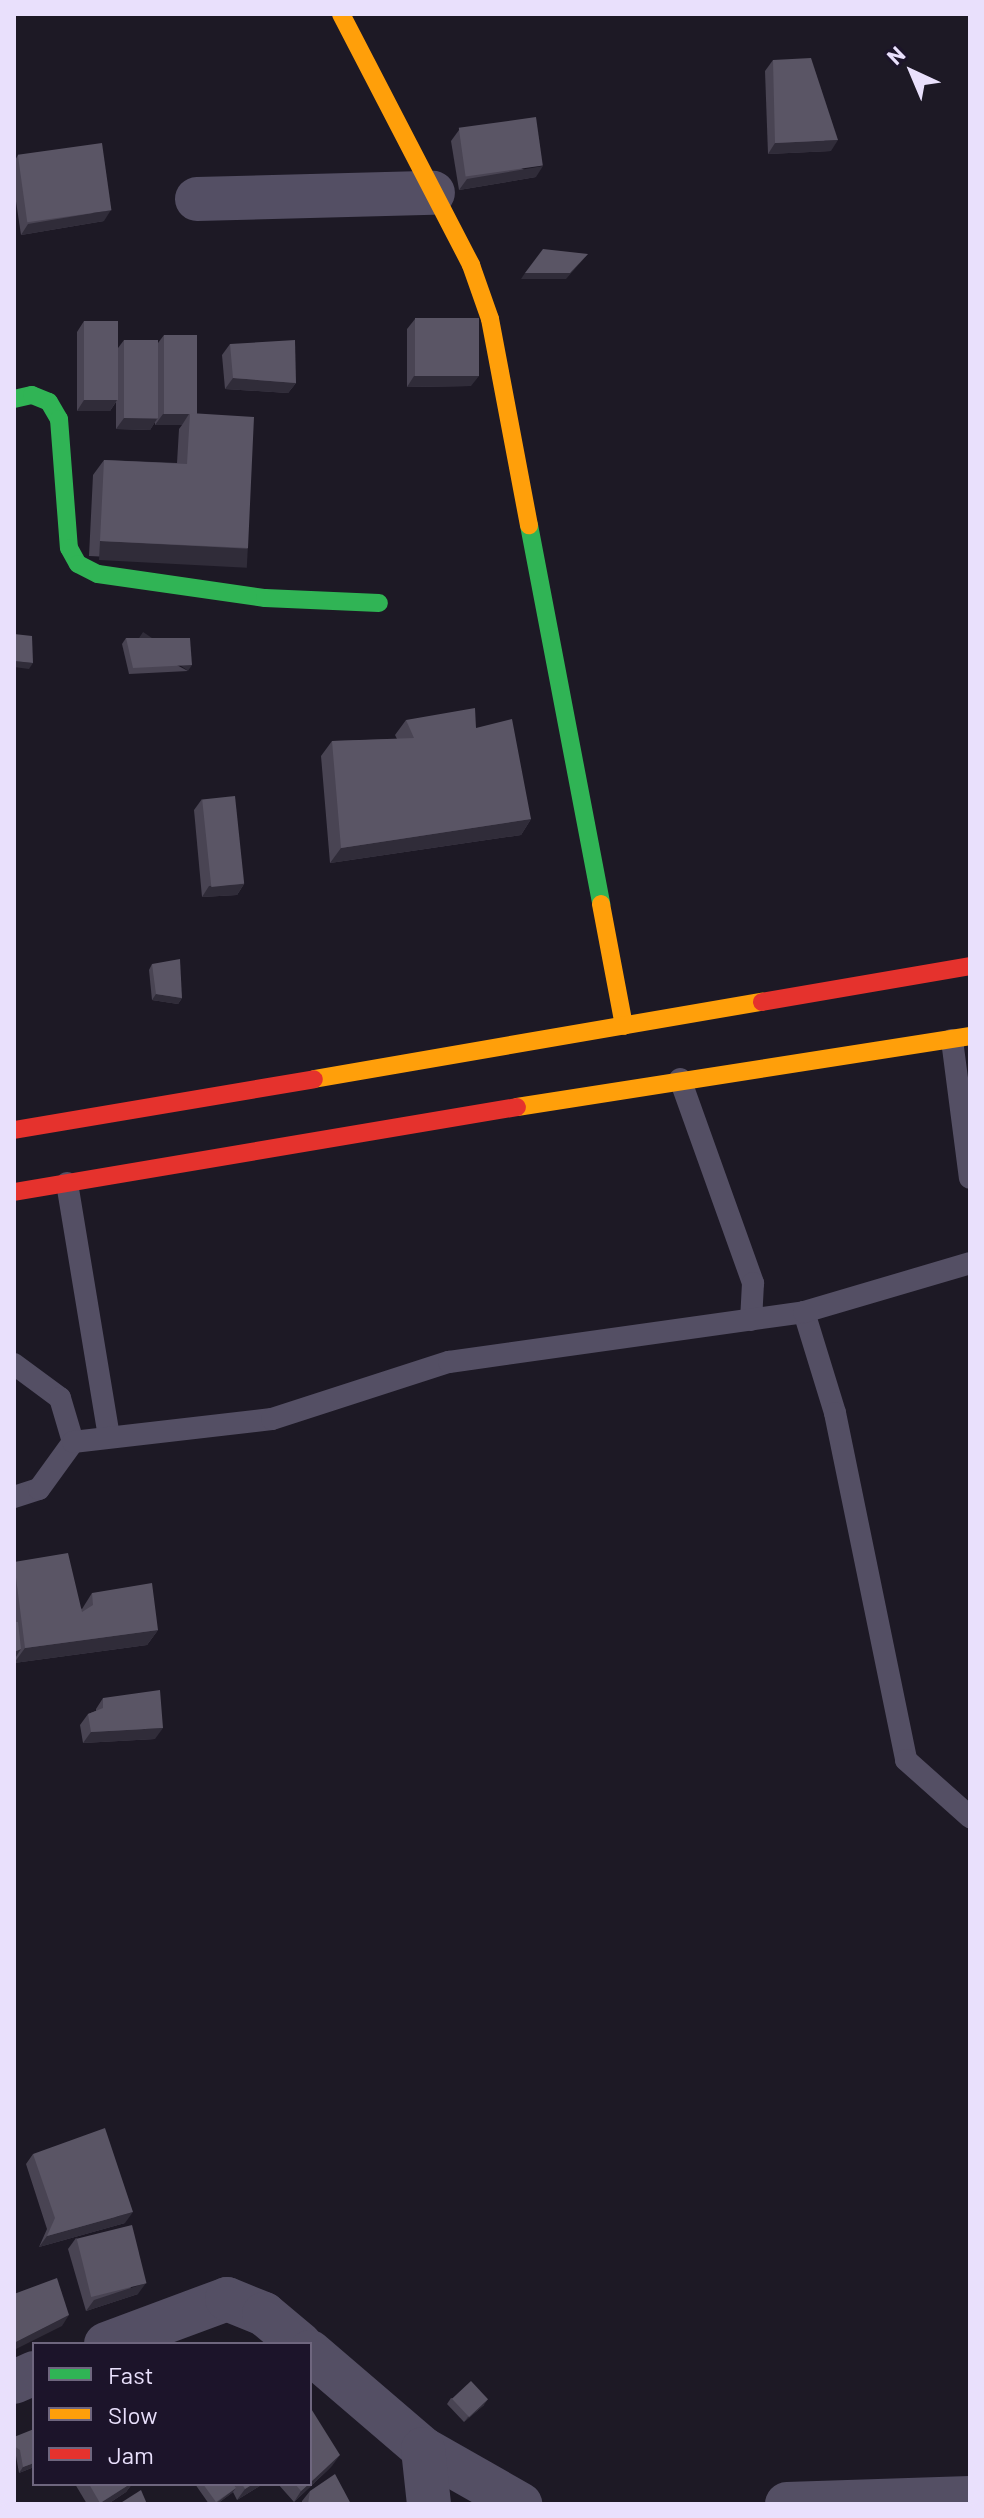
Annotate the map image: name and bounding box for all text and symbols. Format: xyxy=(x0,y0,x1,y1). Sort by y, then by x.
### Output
north arrow xyxy=(872,32,952,112)
text: N xyxy=(881,40,910,69)
legend xyxy=(32,2342,312,2486)
text: Fast xyxy=(108,2360,153,2389)
text: Slow xyxy=(108,2400,157,2429)
text: Jam xyxy=(108,2440,154,2469)

